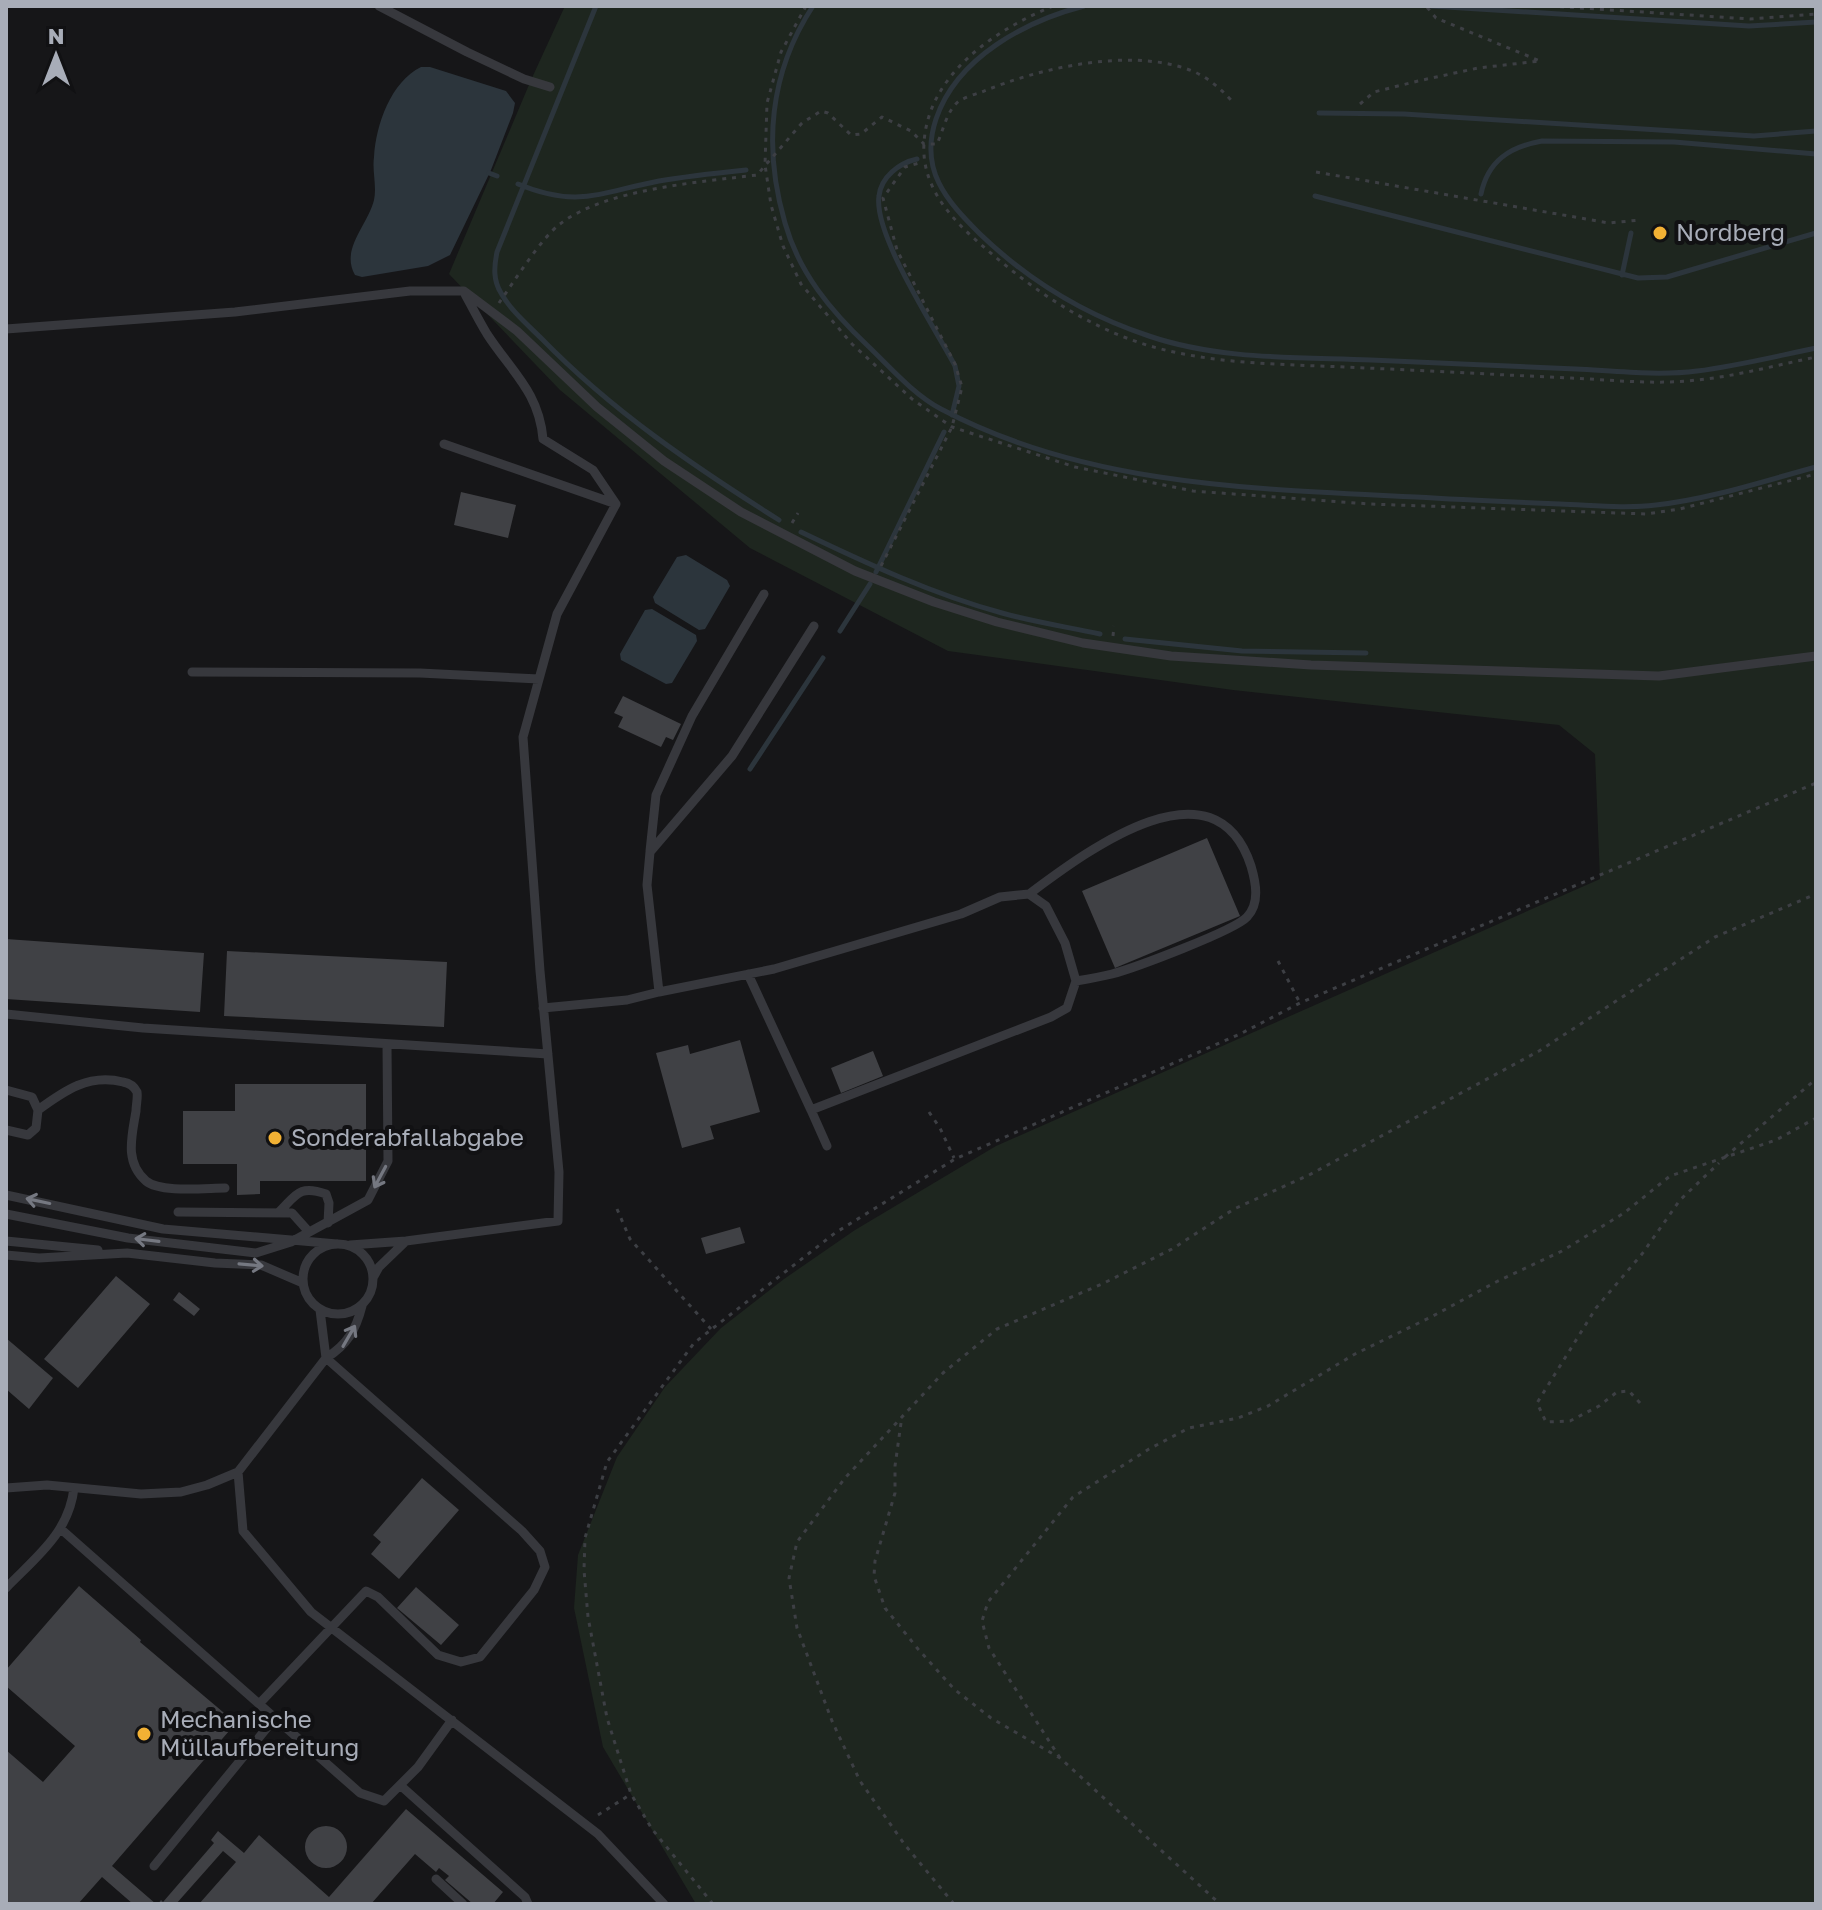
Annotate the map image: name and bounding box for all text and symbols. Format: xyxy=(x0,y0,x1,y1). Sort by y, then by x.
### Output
north arrow xyxy=(16,16,96,96)
text: N xyxy=(48,22,64,49)
place label: Nordberg xyxy=(1676,217,1785,246)
marker: Nordberg xyxy=(1651,224,1669,242)
place label: Sonderabfallabgabe xyxy=(291,1122,524,1151)
marker: Sonderabfallabgabe xyxy=(266,1129,284,1147)
one-way arrow xyxy=(371,1164,387,1188)
one-way arrow xyxy=(26,1193,52,1208)
one-way arrow xyxy=(134,1233,161,1248)
one-way arrow xyxy=(237,1258,264,1273)
one-way arrow xyxy=(342,1325,358,1348)
place label: Mechanische Müllaufbereitung xyxy=(160,1704,359,1761)
marker: Mechanische Müllaufbereitung xyxy=(135,1725,153,1743)

